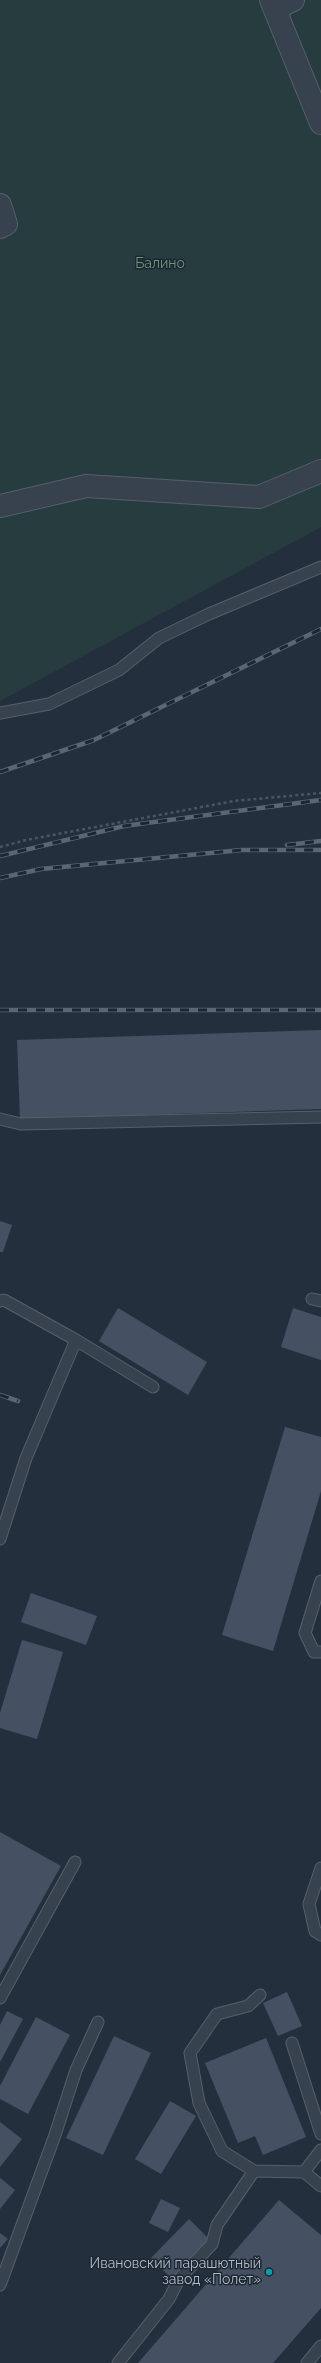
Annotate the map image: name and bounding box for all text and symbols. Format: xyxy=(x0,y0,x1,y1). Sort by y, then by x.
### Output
park label: Балино xyxy=(135,256,185,272)
place label: Ивановский парашютный завод «Полет» xyxy=(90,2256,261,2288)
marker: Ивановский парашютный завод «Полет» xyxy=(264,2267,274,2277)

